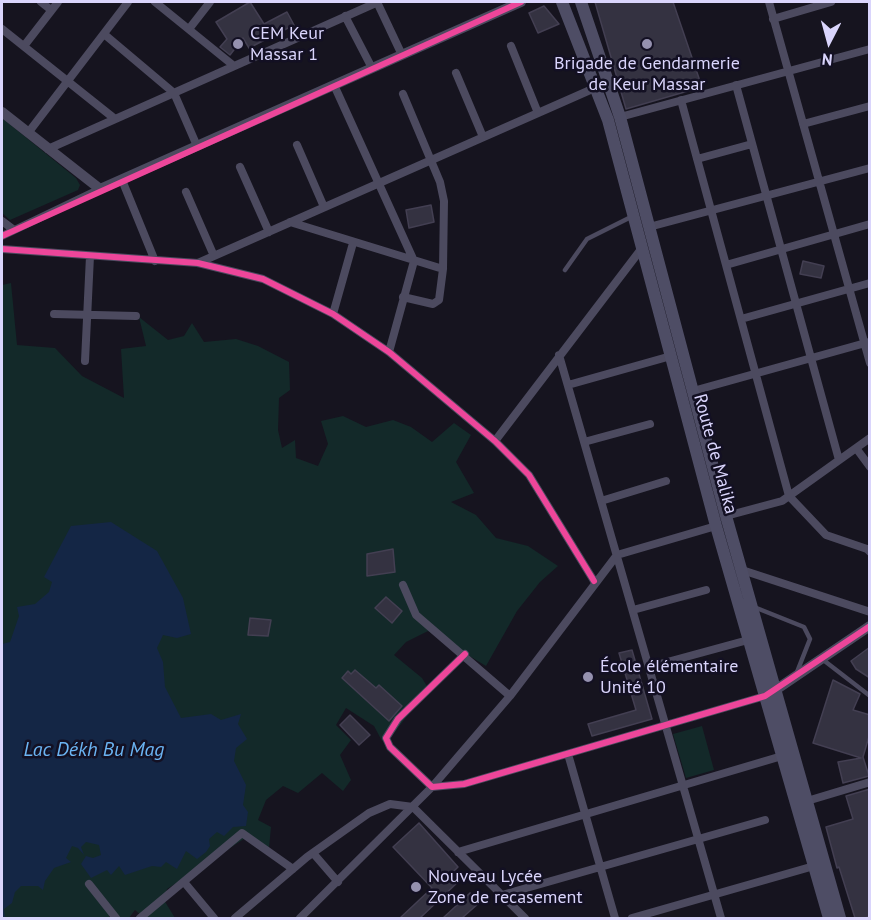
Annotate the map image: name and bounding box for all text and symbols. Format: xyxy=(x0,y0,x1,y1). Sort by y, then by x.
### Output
north arrow xyxy=(799,12,859,72)
place label: CEM Keur Massar 1 xyxy=(250,23,324,66)
marker: CEM Keur Massar 1 xyxy=(231,37,245,51)
marker: Brigade de Gendarmerie de Keur Massar xyxy=(640,37,654,51)
text: N xyxy=(821,49,833,70)
place label: Brigade de Gendarmerie de Keur Massar xyxy=(554,53,740,96)
street label: Route de Malika xyxy=(689,392,741,516)
place label: École élémentaire Unité 10 xyxy=(600,656,738,698)
marker: École élémentaire Unité 10 xyxy=(581,670,595,684)
water label: Lac Dékh Bu Mag xyxy=(24,738,164,762)
place label: Nouveau Lycée Zone de recasement xyxy=(428,866,583,908)
marker: Nouveau Lycée Zone de recasement xyxy=(409,880,423,894)

